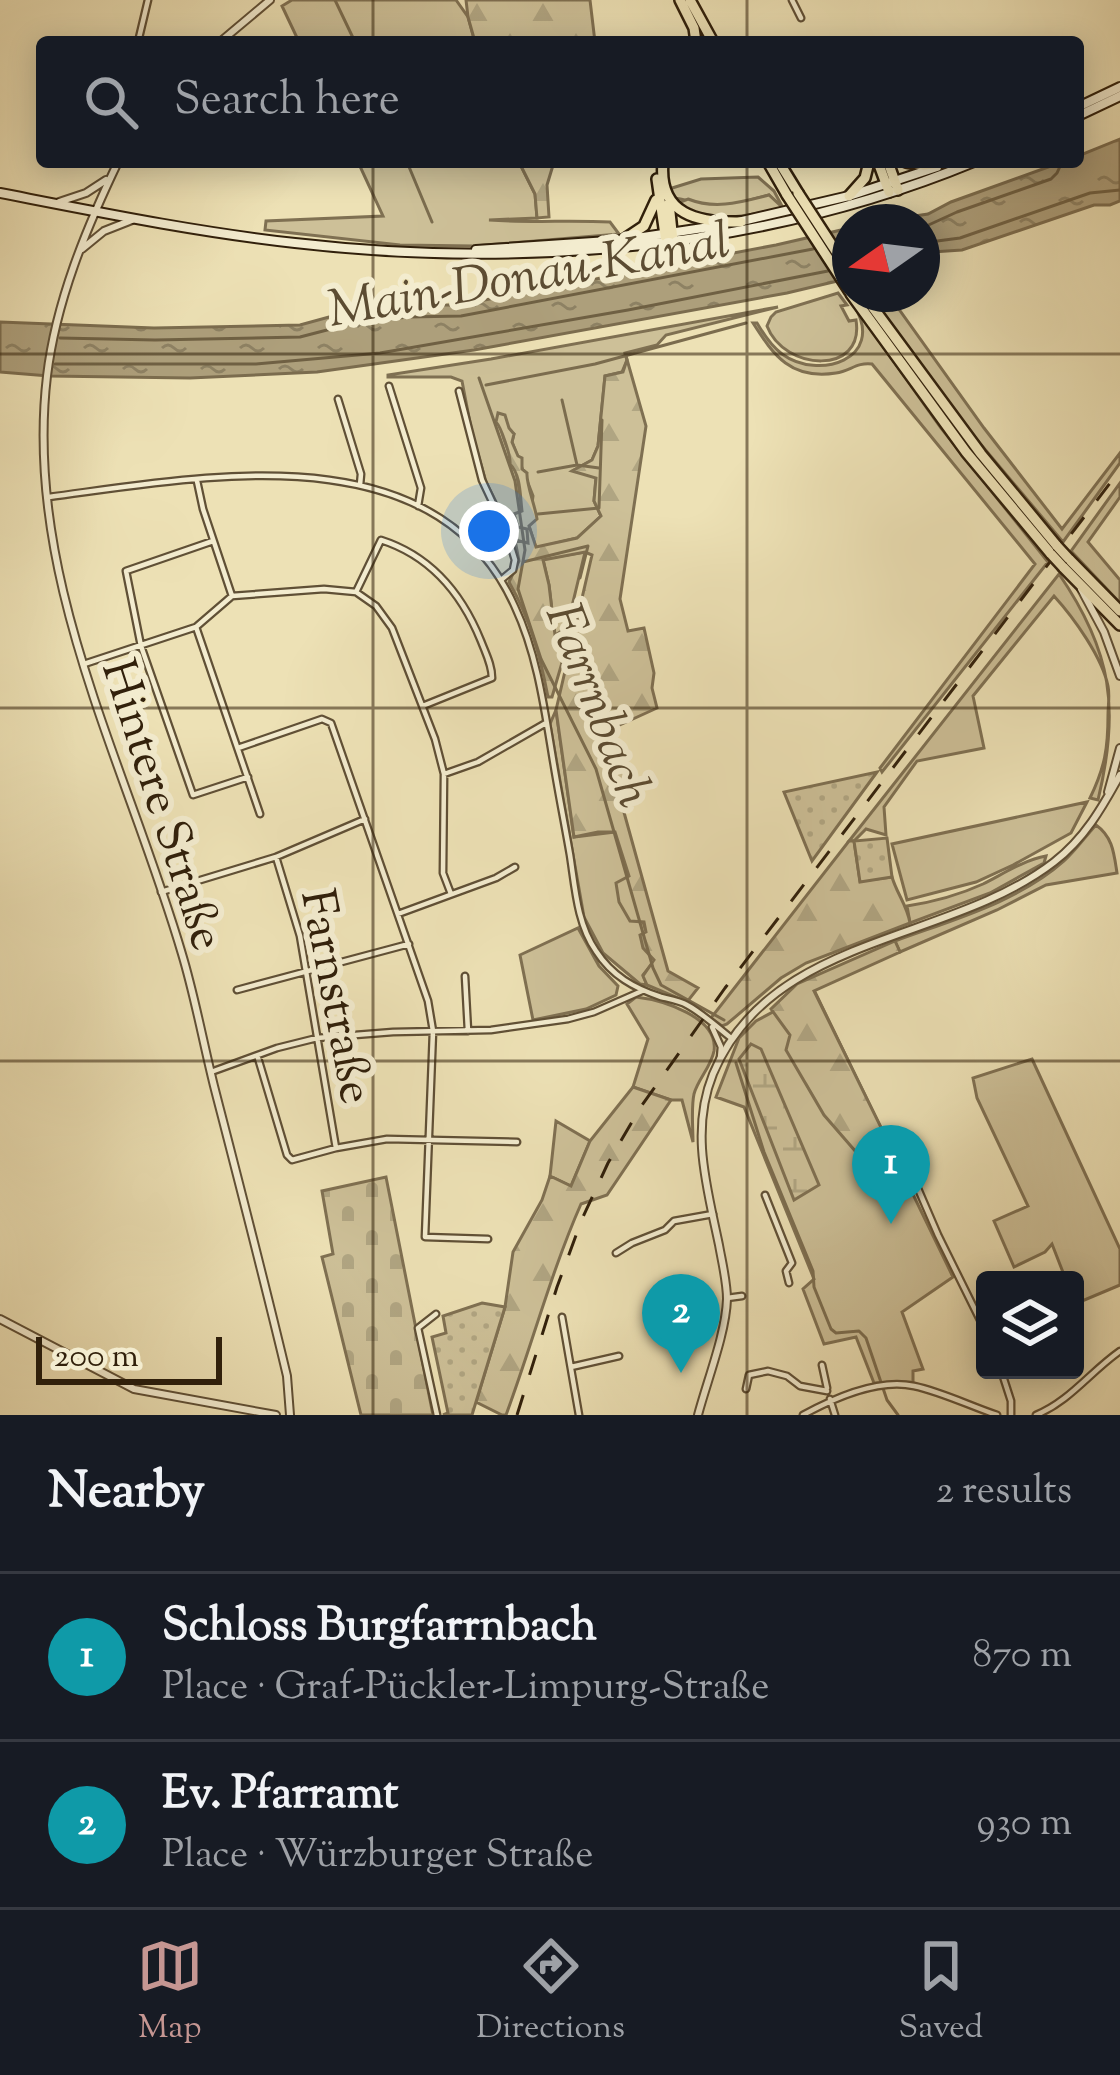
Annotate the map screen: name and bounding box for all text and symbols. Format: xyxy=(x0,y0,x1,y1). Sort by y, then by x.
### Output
search box xyxy=(36,36,1084,168)
icon: search xyxy=(78,69,144,135)
text: Search here xyxy=(174,70,400,135)
north arrow xyxy=(832,204,940,312)
water label: Main-Donau-Kanal xyxy=(322,207,736,350)
your location xyxy=(459,501,519,561)
water label: Farrnbach xyxy=(524,594,668,819)
street label: Hintere Straße xyxy=(80,652,239,960)
street label: Farnstraße xyxy=(279,884,388,1110)
pin: 1 xyxy=(852,1125,930,1224)
map controls xyxy=(976,1271,1084,1379)
button: layers xyxy=(976,1271,1084,1379)
pin: 2 xyxy=(642,1274,720,1373)
scale bar xyxy=(36,1331,222,1384)
text: 200 m xyxy=(54,1334,139,1382)
text: Nearby xyxy=(48,1457,205,1530)
text: 2 results xyxy=(936,1465,1072,1521)
text: Schloss Burgfarrnbach xyxy=(162,1596,597,1661)
text: 1 xyxy=(80,1629,94,1685)
text: 870 m xyxy=(973,1629,1072,1685)
text: Place · Graf-Pückler-Limpurg-Straße xyxy=(162,1661,769,1717)
text: Ev. Pfarramt xyxy=(162,1764,398,1829)
text: 2 xyxy=(78,1797,96,1853)
text: 930 m xyxy=(976,1797,1072,1853)
text: Place · Würzburger Straße xyxy=(162,1829,593,1885)
tab: Map xyxy=(137,1933,203,2053)
tab: Directions xyxy=(476,1933,625,2053)
tab: Saved xyxy=(899,1933,983,2053)

